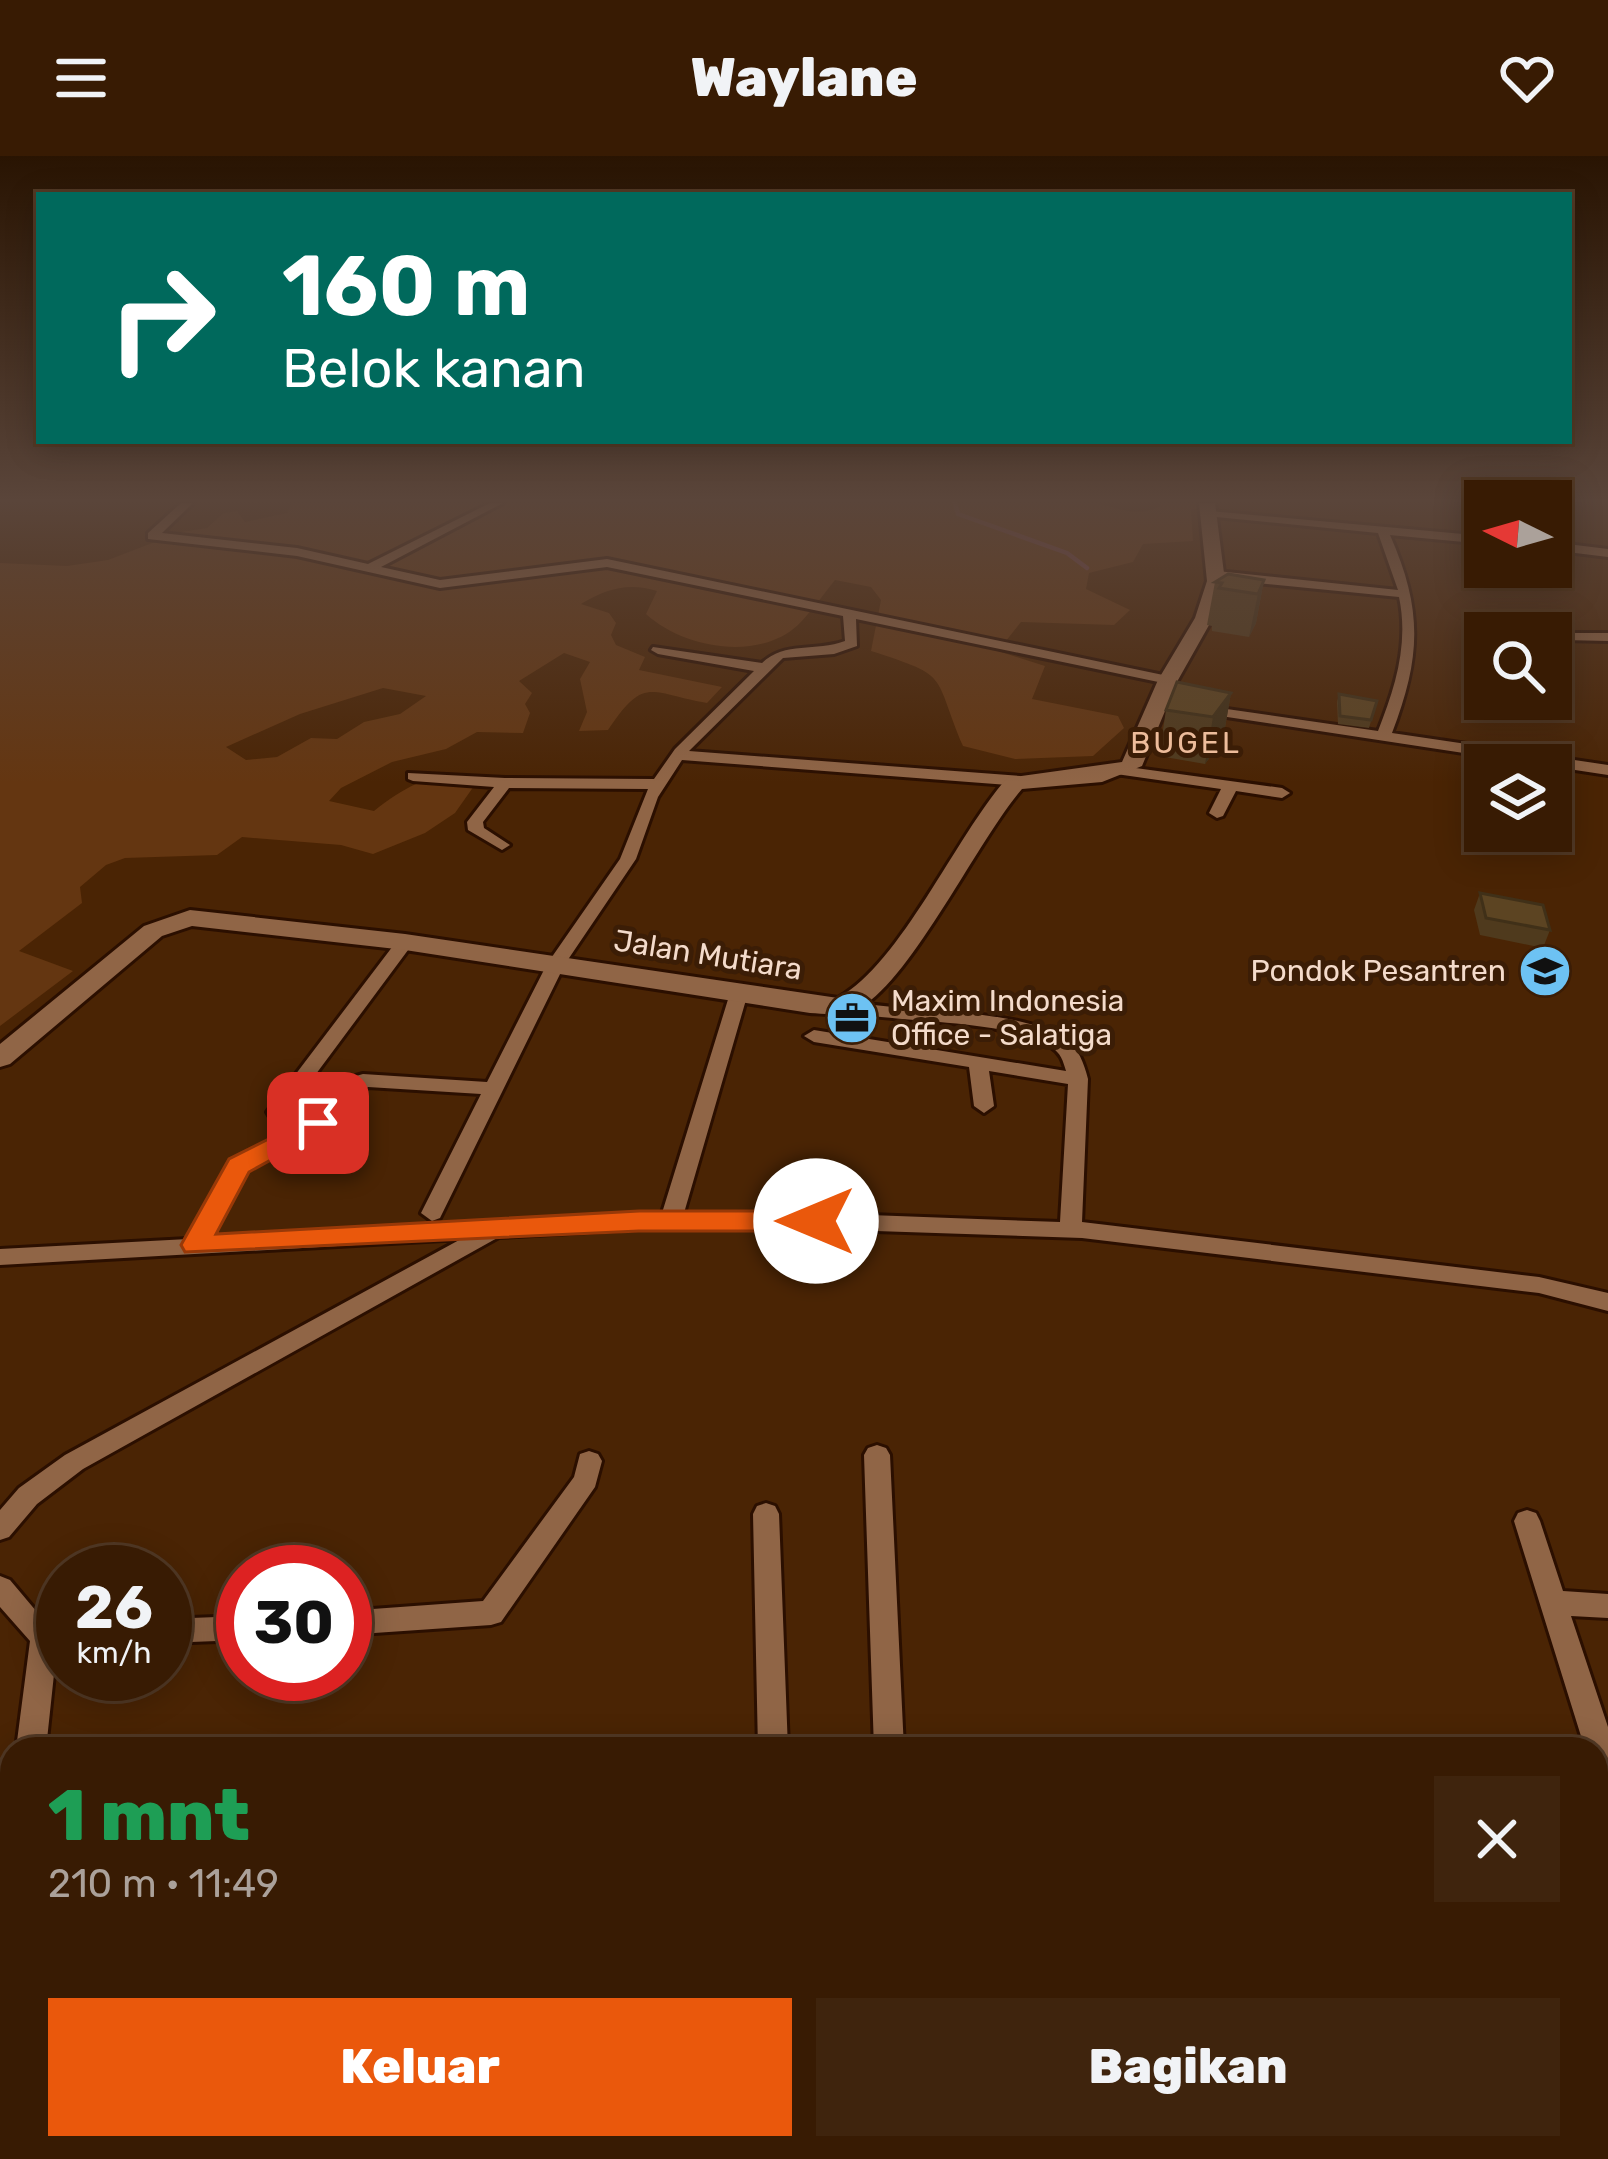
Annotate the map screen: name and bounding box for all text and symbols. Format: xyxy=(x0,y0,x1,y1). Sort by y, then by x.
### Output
icon: menu xyxy=(48,45,114,111)
icon: heart xyxy=(1494,45,1560,111)
text: Waylane xyxy=(690,46,918,110)
text: 160 m xyxy=(282,236,530,336)
icon: right xyxy=(84,240,240,396)
text: Belok kanan xyxy=(282,337,585,401)
north arrow xyxy=(1464,480,1572,588)
map controls xyxy=(1464,480,1572,852)
button: search xyxy=(1464,612,1572,720)
district label: BUGEL xyxy=(1130,725,1242,761)
button: layers xyxy=(1464,744,1572,852)
street label: Jalan Mutiara xyxy=(611,922,805,988)
school or university icon: Pondok Pesantren xyxy=(1517,943,1573,999)
place label: Pondok Pesantren xyxy=(1250,953,1506,989)
place label: Maxim Indonesia Office - Salatiga xyxy=(891,983,1124,1053)
office icon: Maxim Indonesia Office - Salatiga xyxy=(824,990,880,1046)
pin xyxy=(267,1072,369,1174)
icon: arrive xyxy=(285,1090,351,1156)
position arrow xyxy=(753,1158,879,1284)
speed limit sign: 30 xyxy=(216,1545,372,1701)
text: 26 xyxy=(75,1572,153,1643)
text: km/h xyxy=(77,1635,151,1671)
text: 1 mnt xyxy=(48,1773,250,1858)
button: close xyxy=(1434,1776,1560,1902)
text: 210 m · 11:49 xyxy=(48,1861,279,1907)
button: Keluar xyxy=(48,1998,792,2136)
button: Bagikan xyxy=(816,1998,1560,2136)

